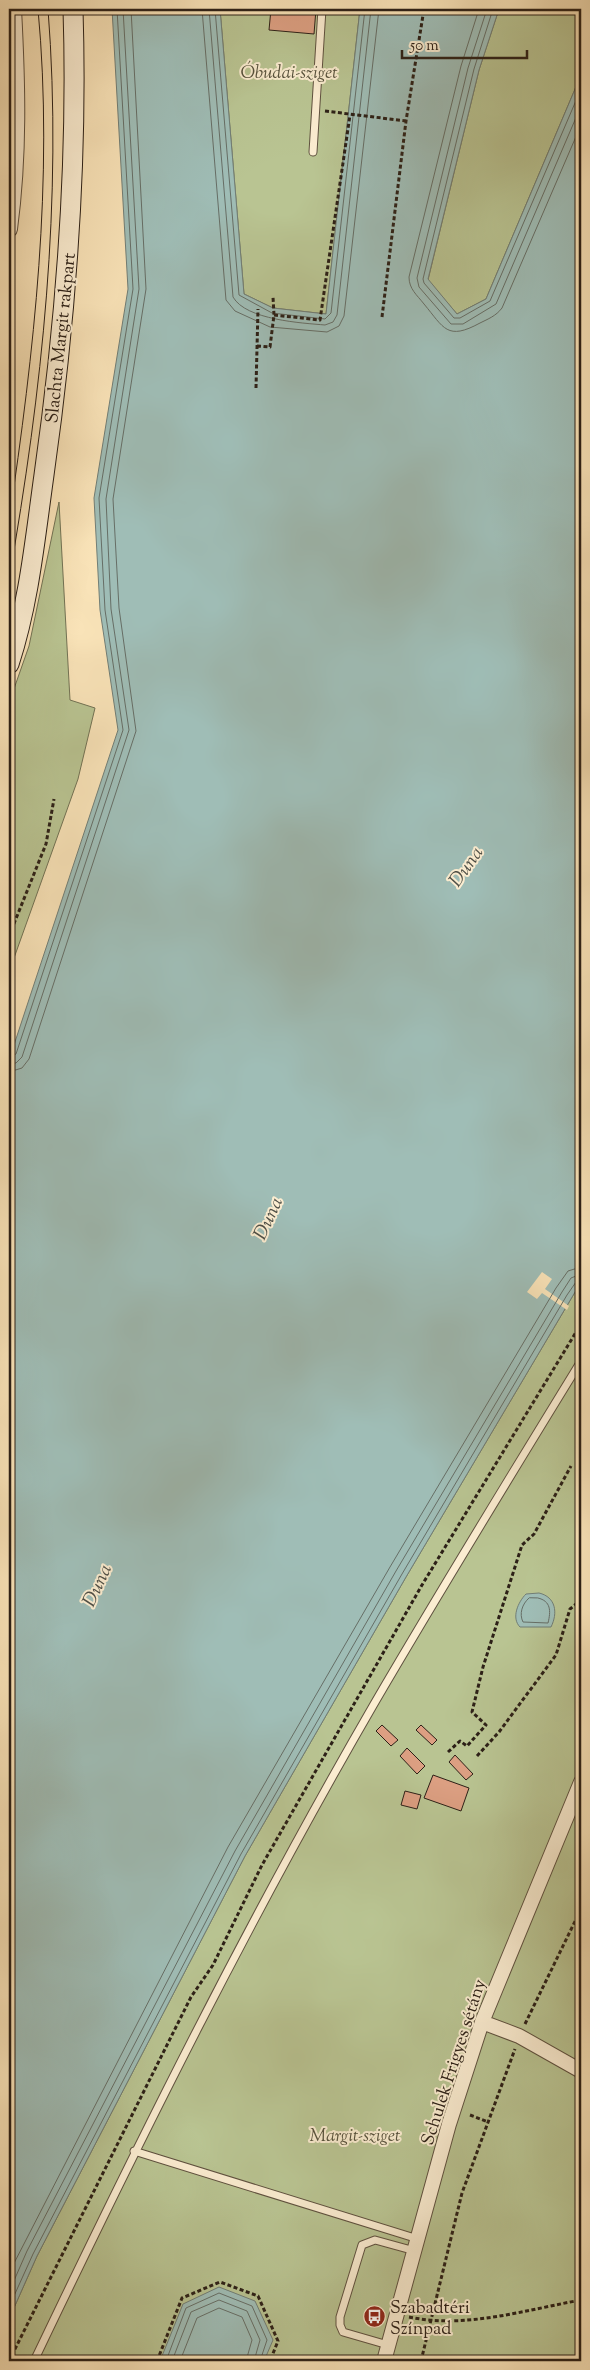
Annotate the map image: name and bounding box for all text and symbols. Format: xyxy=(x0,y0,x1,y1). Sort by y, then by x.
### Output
scale bar xyxy=(402,28,528,60)
text: 50 m xyxy=(409,36,439,57)
park label: Óbudai-sziget xyxy=(240,60,338,87)
street label: Slachta Margit rakpart xyxy=(40,252,84,425)
water label: Duna xyxy=(443,841,491,893)
water label: Duna xyxy=(248,1193,291,1245)
water label: Duna xyxy=(77,1560,120,1612)
street label: Schulek Frigyes sétány xyxy=(416,1976,494,2149)
park label: Margit-sziget xyxy=(310,2124,401,2150)
place label: Szabadtéri Színpad xyxy=(390,2296,470,2343)
bus stop icon: Szabadtéri Színpad xyxy=(362,2305,386,2329)

